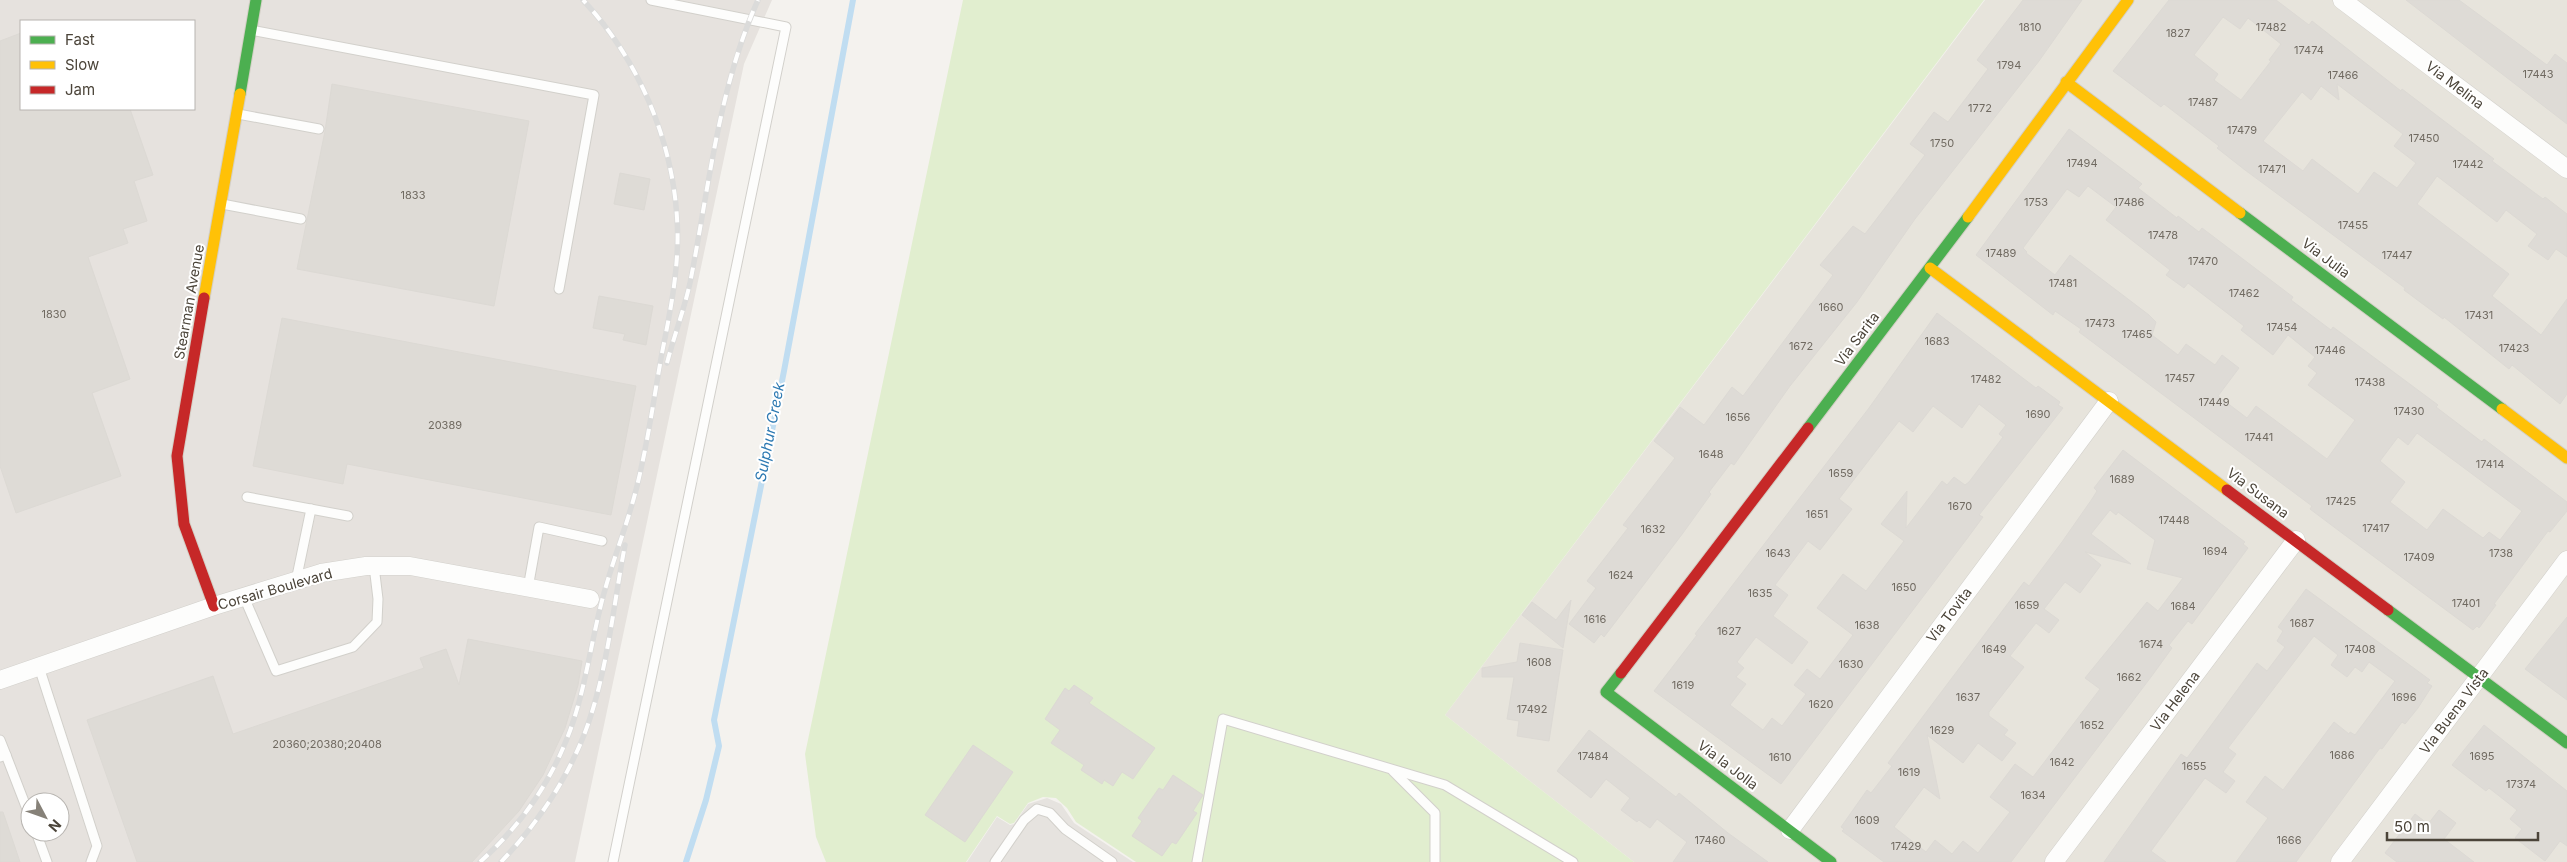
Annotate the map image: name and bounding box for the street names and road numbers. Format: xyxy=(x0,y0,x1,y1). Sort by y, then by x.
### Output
street label: Via Melina xyxy=(2423,57,2488,112)
street label: Via Julia xyxy=(2299,234,2354,281)
street label: Stearman Avenue xyxy=(170,243,207,361)
street label: Via Sarita xyxy=(1831,308,1882,369)
street label: Via Susana xyxy=(2224,464,2293,522)
street label: Corsair Boulevard xyxy=(216,564,334,613)
street label: Via Tovita xyxy=(1922,584,1975,646)
street label: Via Buena Vista xyxy=(2416,664,2492,757)
street label: Via Helena xyxy=(2146,667,2203,734)
street label: Via la Jolla xyxy=(1695,736,1762,793)

